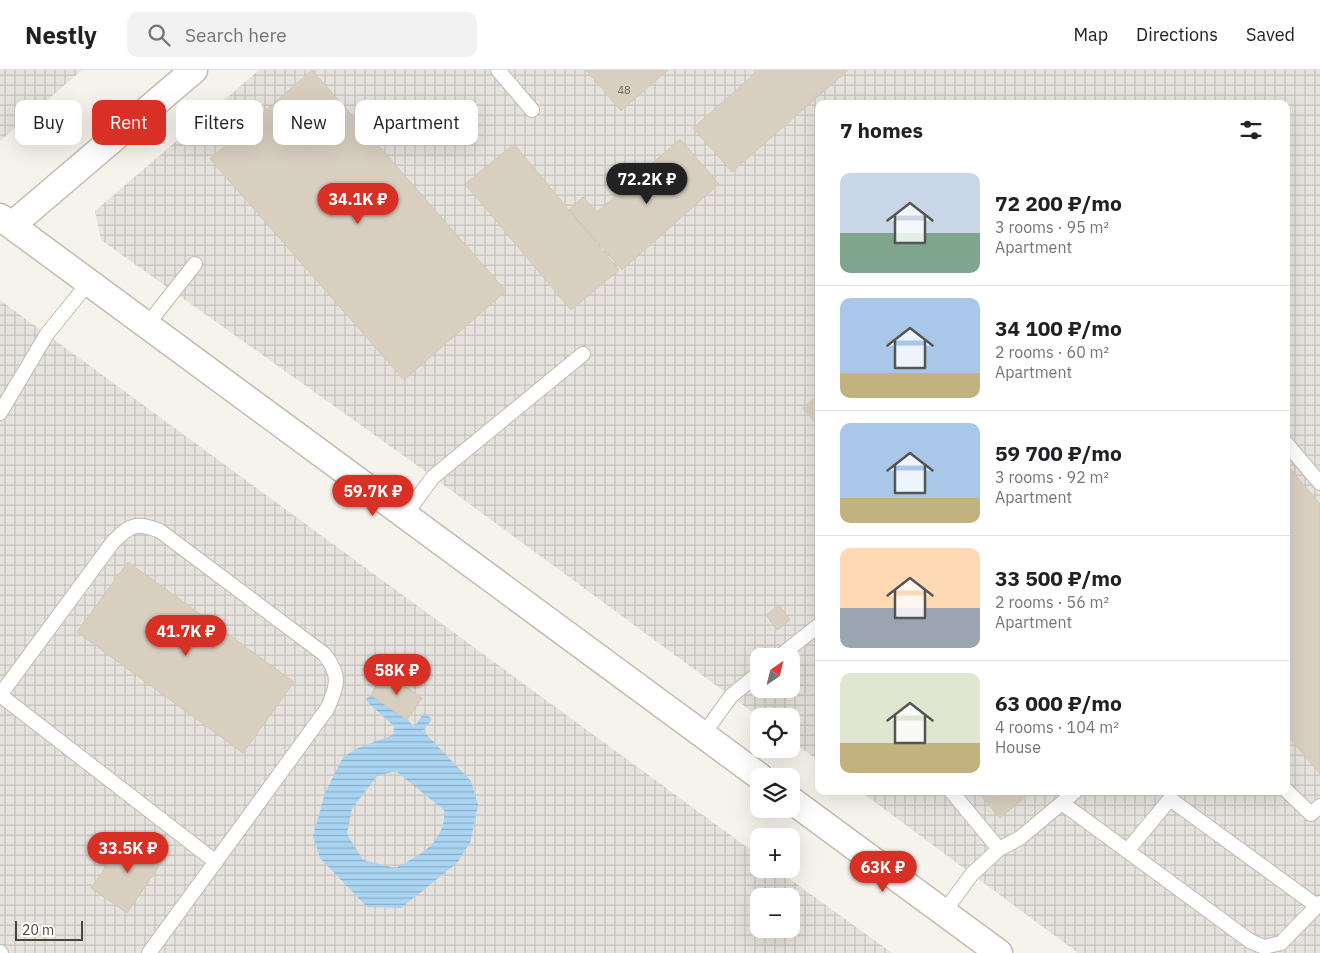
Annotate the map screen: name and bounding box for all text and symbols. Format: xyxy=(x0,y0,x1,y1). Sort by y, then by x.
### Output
search box xyxy=(127,12,477,57)
text: Nestly xyxy=(25,19,97,51)
icon: search xyxy=(145,21,173,49)
text: Search here xyxy=(185,23,287,47)
text: Map xyxy=(1073,23,1108,46)
text: Directions xyxy=(1136,23,1218,46)
text: Saved xyxy=(1246,23,1295,46)
house number: 48 xyxy=(617,83,631,97)
chip: Buy xyxy=(15,100,82,145)
chip: Rent xyxy=(92,100,166,145)
chip: Filters xyxy=(176,100,263,145)
chip: New xyxy=(273,100,345,145)
chip: Apartment xyxy=(355,100,478,145)
text: 7 homes xyxy=(840,116,923,144)
icon: filters xyxy=(1237,116,1265,144)
pin: 72.2K ₽ xyxy=(601,162,693,205)
text: 72.2K ₽ xyxy=(617,169,677,189)
pin: 34.1K ₽ xyxy=(312,182,404,225)
text: 34.1K ₽ xyxy=(328,189,388,209)
text: 72 200 ₽/mo xyxy=(995,189,1122,217)
icon: home xyxy=(880,193,940,253)
text: 3 rooms · 95 m² xyxy=(995,217,1109,237)
text: Apartment xyxy=(995,237,1072,257)
text: 34 100 ₽/mo xyxy=(995,314,1122,342)
icon: home xyxy=(880,318,940,378)
text: 2 rooms · 60 m² xyxy=(995,342,1109,362)
text: Apartment xyxy=(995,362,1072,382)
text: 59 700 ₽/mo xyxy=(995,439,1122,467)
icon: home xyxy=(880,443,940,503)
text: 3 rooms · 92 m² xyxy=(995,467,1109,487)
pin: 59.7K ₽ xyxy=(327,474,419,517)
text: 59.7K ₽ xyxy=(343,481,403,501)
text: Apartment xyxy=(995,487,1072,507)
text: 33 500 ₽/mo xyxy=(995,564,1122,592)
icon: home xyxy=(880,568,940,628)
text: 2 rooms · 56 m² xyxy=(995,592,1109,612)
text: Apartment xyxy=(995,612,1072,632)
pin: 41.7K ₽ xyxy=(140,614,232,657)
text: 41.7K ₽ xyxy=(156,621,216,641)
north arrow xyxy=(750,648,800,698)
map controls xyxy=(750,648,800,938)
pin: 58K ₽ xyxy=(362,654,432,696)
text: 58K ₽ xyxy=(375,660,419,680)
text: 63 000 ₽/mo xyxy=(995,689,1122,717)
icon: home xyxy=(880,693,940,753)
button: locate xyxy=(750,708,800,758)
text: 4 rooms · 104 m² xyxy=(995,717,1119,737)
text: House xyxy=(995,737,1041,757)
button: layers xyxy=(750,768,800,818)
button: + xyxy=(750,828,800,878)
pin: 33.5K ₽ xyxy=(82,832,174,874)
text: 33.5K ₽ xyxy=(98,838,158,858)
pin: 63K ₽ xyxy=(848,850,918,893)
text: 63K ₽ xyxy=(861,857,905,877)
button: − xyxy=(750,888,800,938)
scale bar xyxy=(15,918,82,941)
text: 20 m xyxy=(22,921,54,939)

